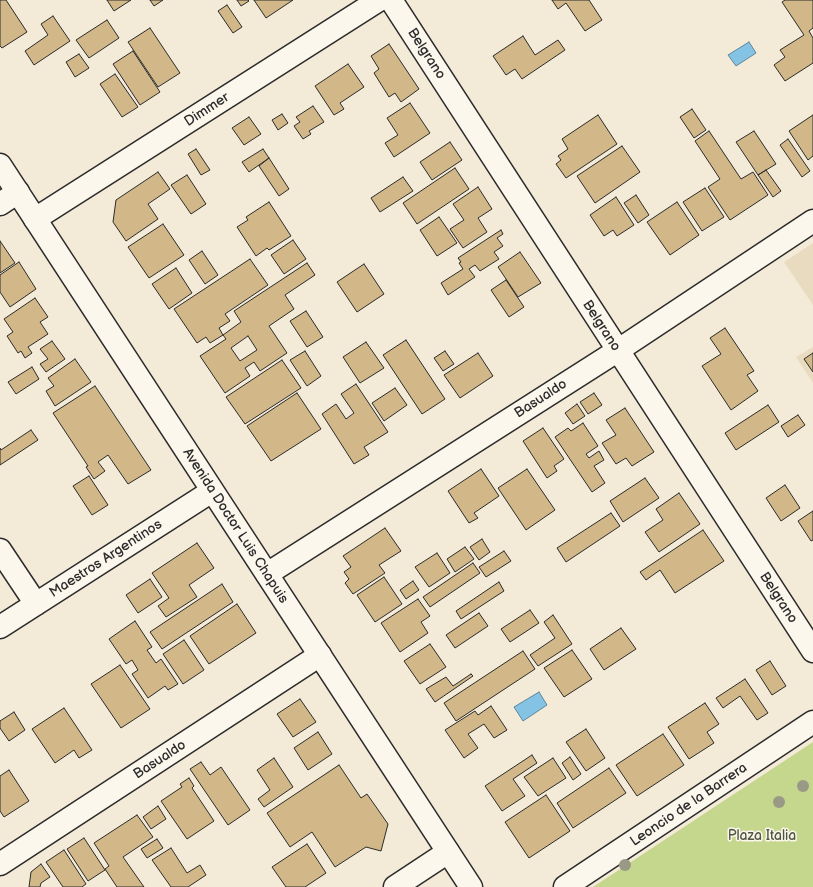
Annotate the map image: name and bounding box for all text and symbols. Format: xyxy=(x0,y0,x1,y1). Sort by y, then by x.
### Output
street label: Belgrano xyxy=(403,25,449,83)
street label: Dimmer xyxy=(181,89,233,131)
street label: Belgrano xyxy=(578,297,624,355)
street label: Basualdo xyxy=(512,376,570,422)
street label: Avenida Doctor Luis Chapuis xyxy=(179,445,291,607)
street label: Maestros Argentinos xyxy=(47,516,165,602)
street label: Belgrano xyxy=(755,569,801,627)
street label: Basualdo xyxy=(131,737,189,783)
street label: Leoncio de la Barrera xyxy=(627,760,751,850)
park label: Plaza Italia xyxy=(728,828,796,844)

